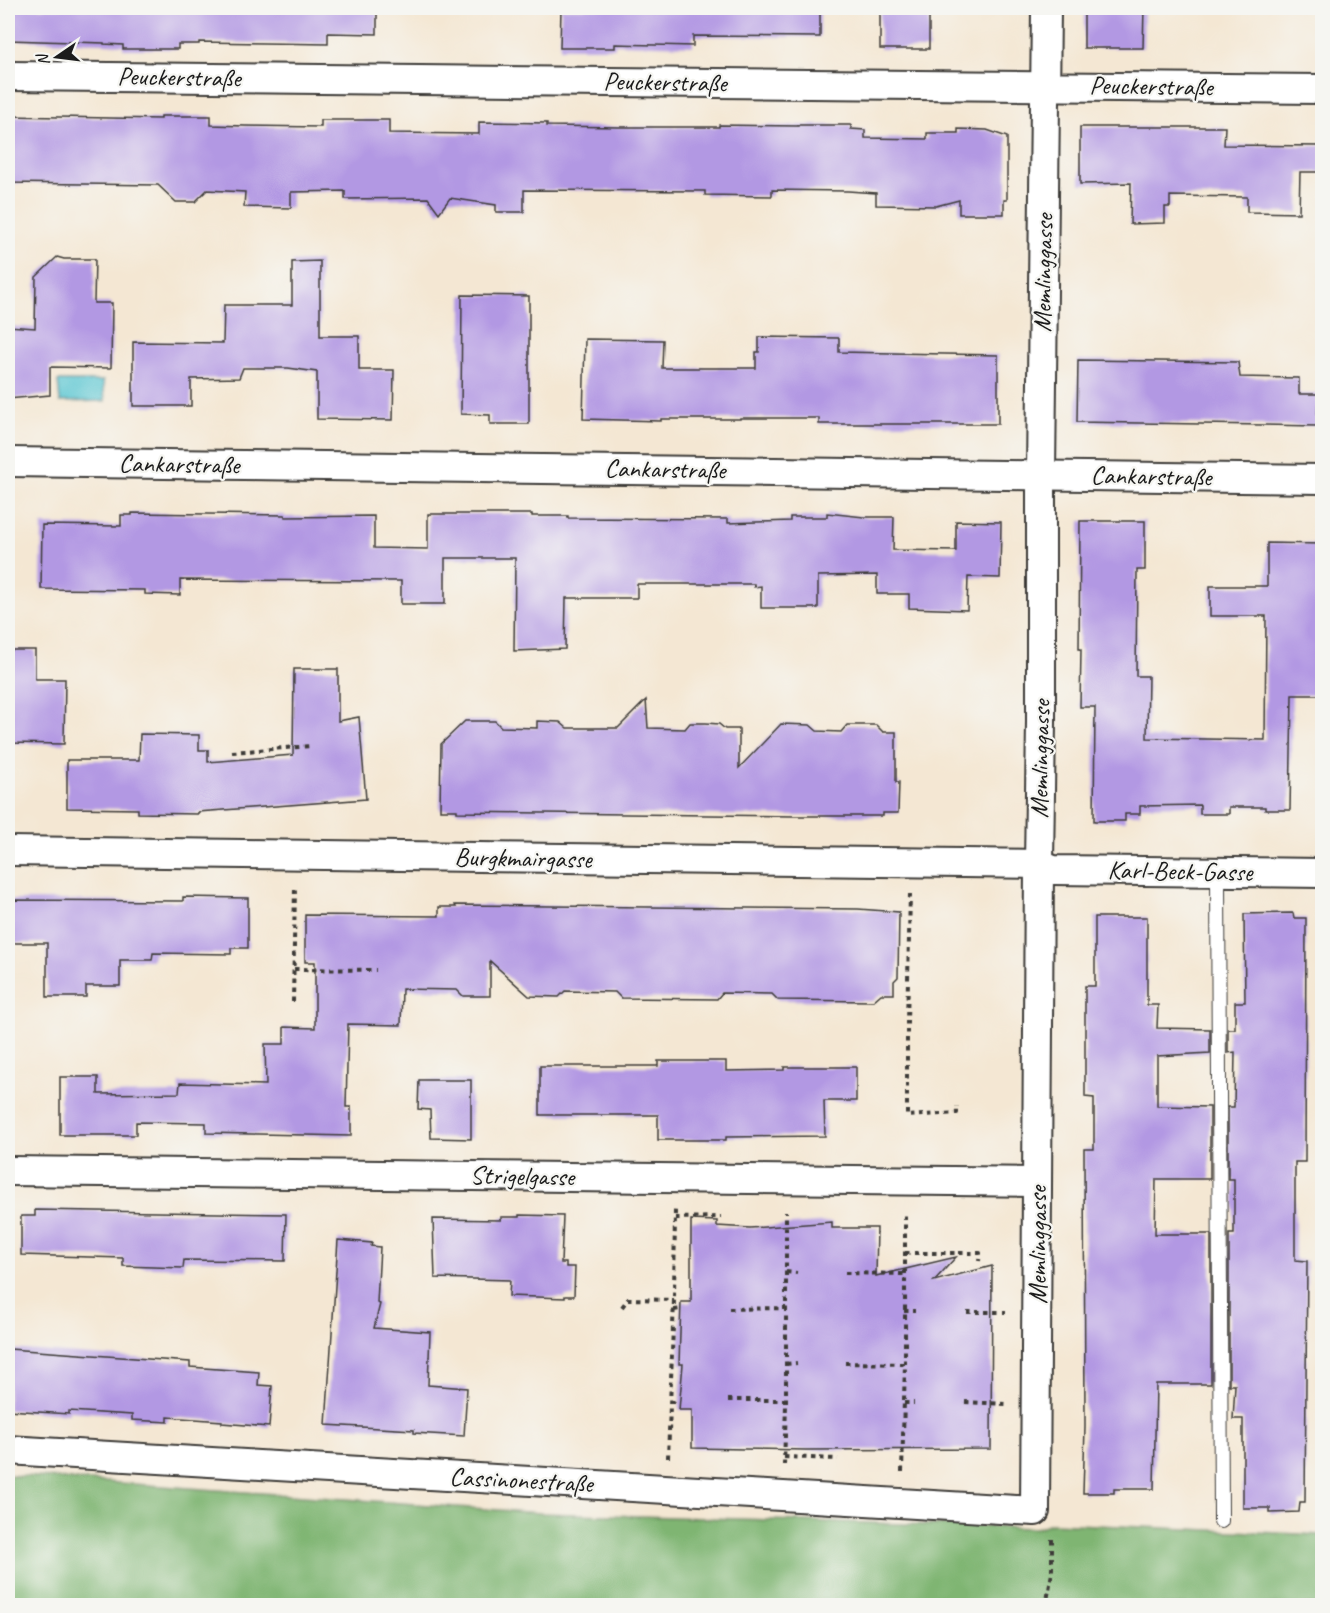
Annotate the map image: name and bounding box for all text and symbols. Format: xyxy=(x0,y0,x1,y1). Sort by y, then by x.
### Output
north arrow xyxy=(27,27,87,87)
text: N xyxy=(32,50,54,68)
street label: Peuckerstraße xyxy=(117,59,243,95)
street label: Peuckerstraße xyxy=(603,64,729,100)
street label: Peuckerstraße xyxy=(1089,68,1215,104)
street label: Memlinggasse xyxy=(1025,211,1061,332)
street label: Cankarstraße xyxy=(118,446,242,482)
street label: Cankarstraße xyxy=(604,451,728,487)
street label: Cankarstraße xyxy=(1090,458,1214,494)
street label: Memlinggasse xyxy=(1022,697,1058,818)
street label: Burgkmairgasse xyxy=(454,840,593,876)
street label: Karl-Beck-Gasse xyxy=(1107,853,1254,889)
street label: Strigelgasse xyxy=(470,1159,577,1193)
street label: Memlinggasse xyxy=(1021,1183,1054,1304)
street label: Cassinonestraße xyxy=(449,1460,596,1500)

